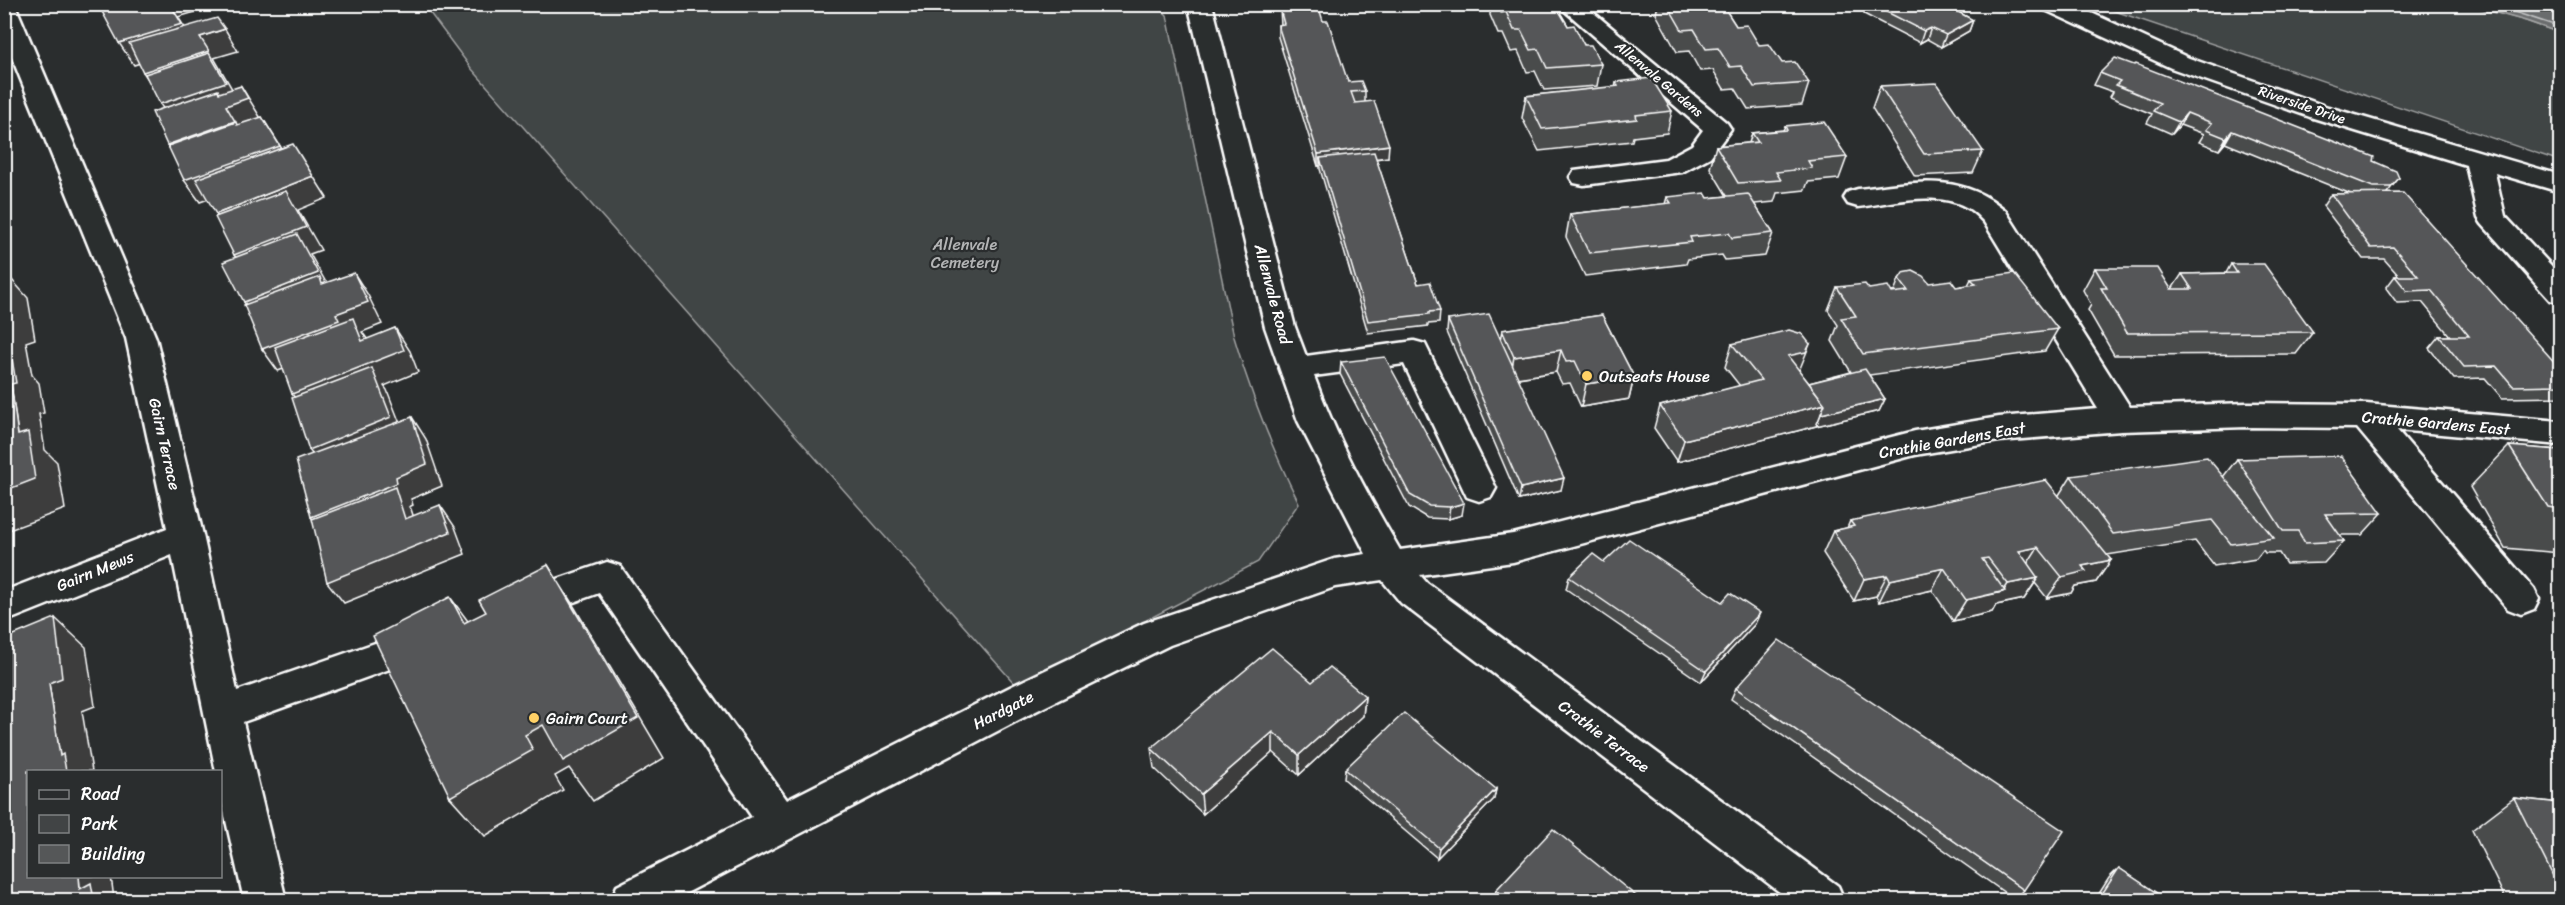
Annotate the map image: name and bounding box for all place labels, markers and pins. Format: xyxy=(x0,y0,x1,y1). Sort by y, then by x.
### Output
place label: Outseats House xyxy=(1599,362,1710,391)
marker: Outseats House xyxy=(1580,369,1594,383)
place label: Gairn Court xyxy=(546,704,628,733)
marker: Gairn Court xyxy=(527,711,541,725)

